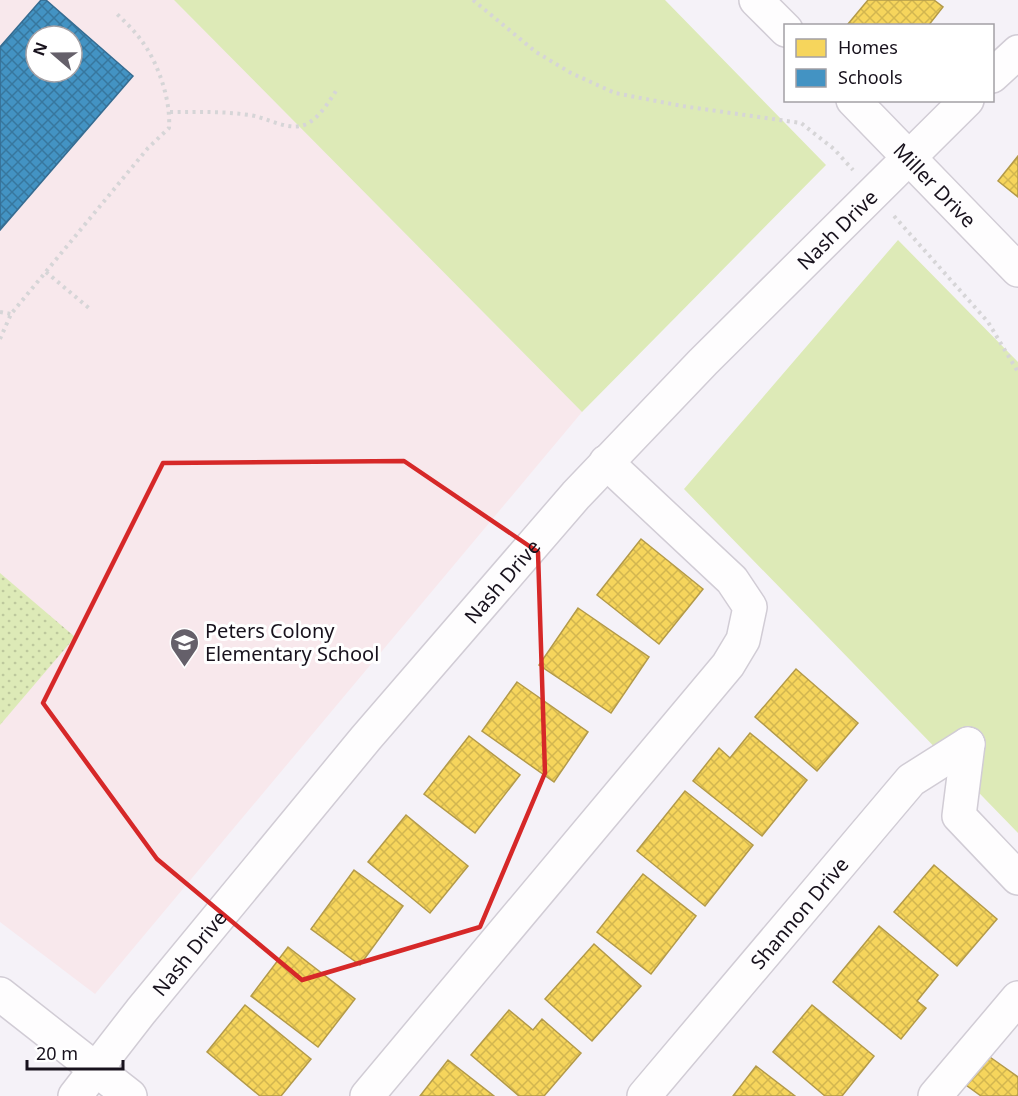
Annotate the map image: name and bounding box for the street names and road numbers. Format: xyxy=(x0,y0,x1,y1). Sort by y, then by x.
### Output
street label: Miller Drive xyxy=(888,137,982,233)
street label: Nash Drive xyxy=(791,183,883,275)
street label: Nash Drive xyxy=(458,533,546,629)
street label: Shannon Drive xyxy=(744,851,854,974)
street label: Nash Drive xyxy=(146,904,232,1001)

